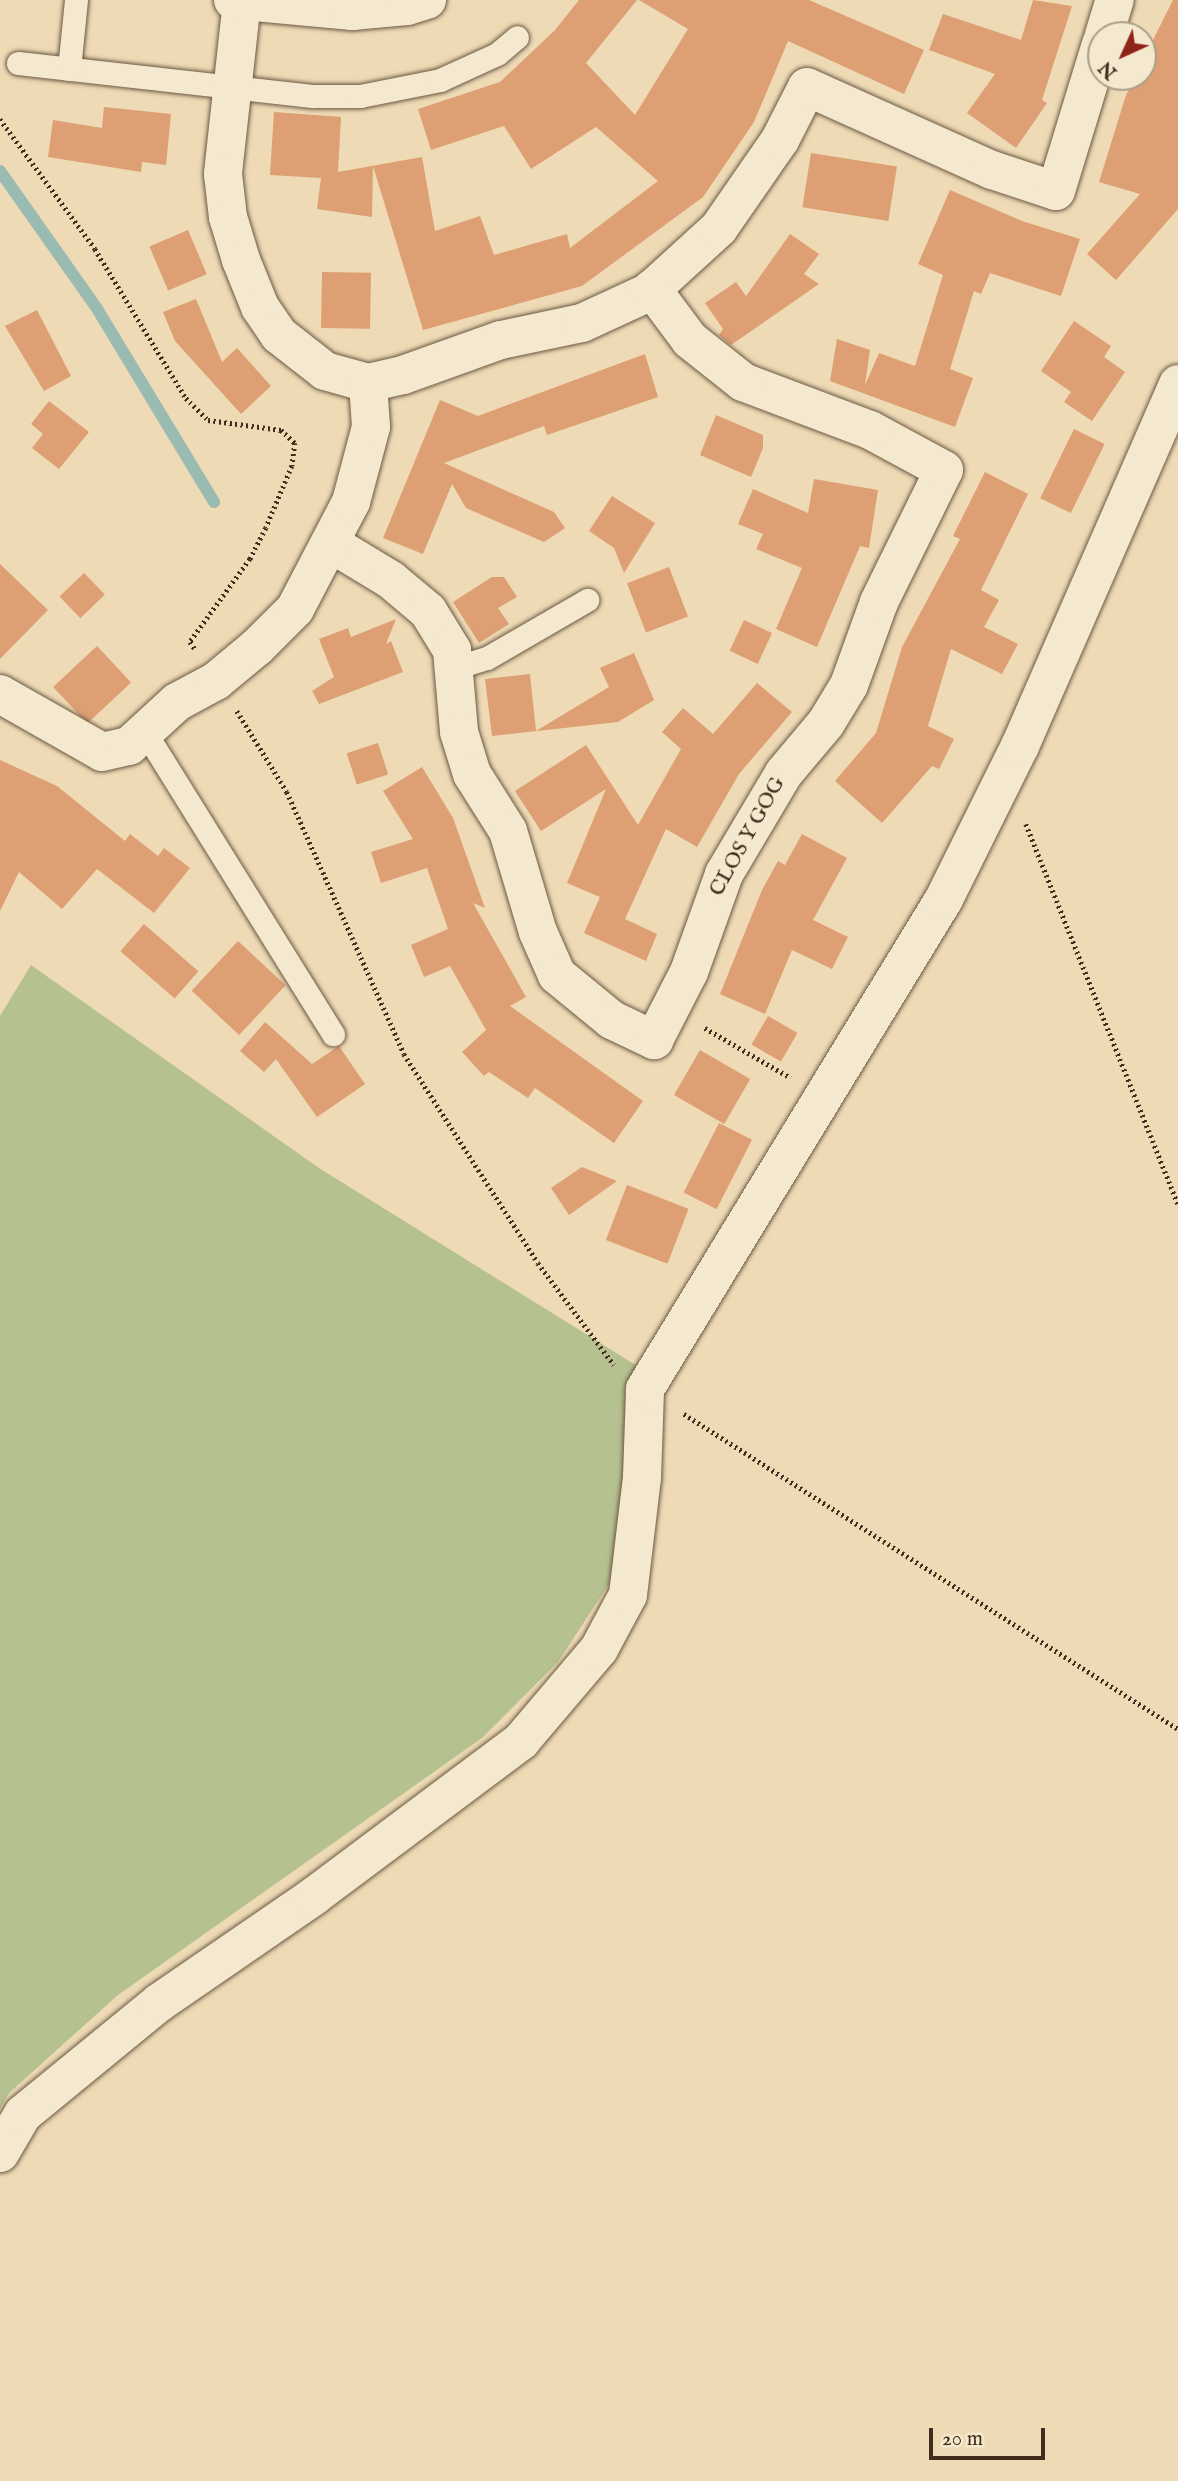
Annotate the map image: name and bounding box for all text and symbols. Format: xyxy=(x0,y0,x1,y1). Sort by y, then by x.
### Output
north arrow xyxy=(1087,21,1157,91)
text: N xyxy=(1094,55,1123,84)
street label: CLOS Y GOG xyxy=(705,773,791,901)
scale bar xyxy=(933,2414,1048,2458)
text: 20 m xyxy=(942,2426,983,2453)

